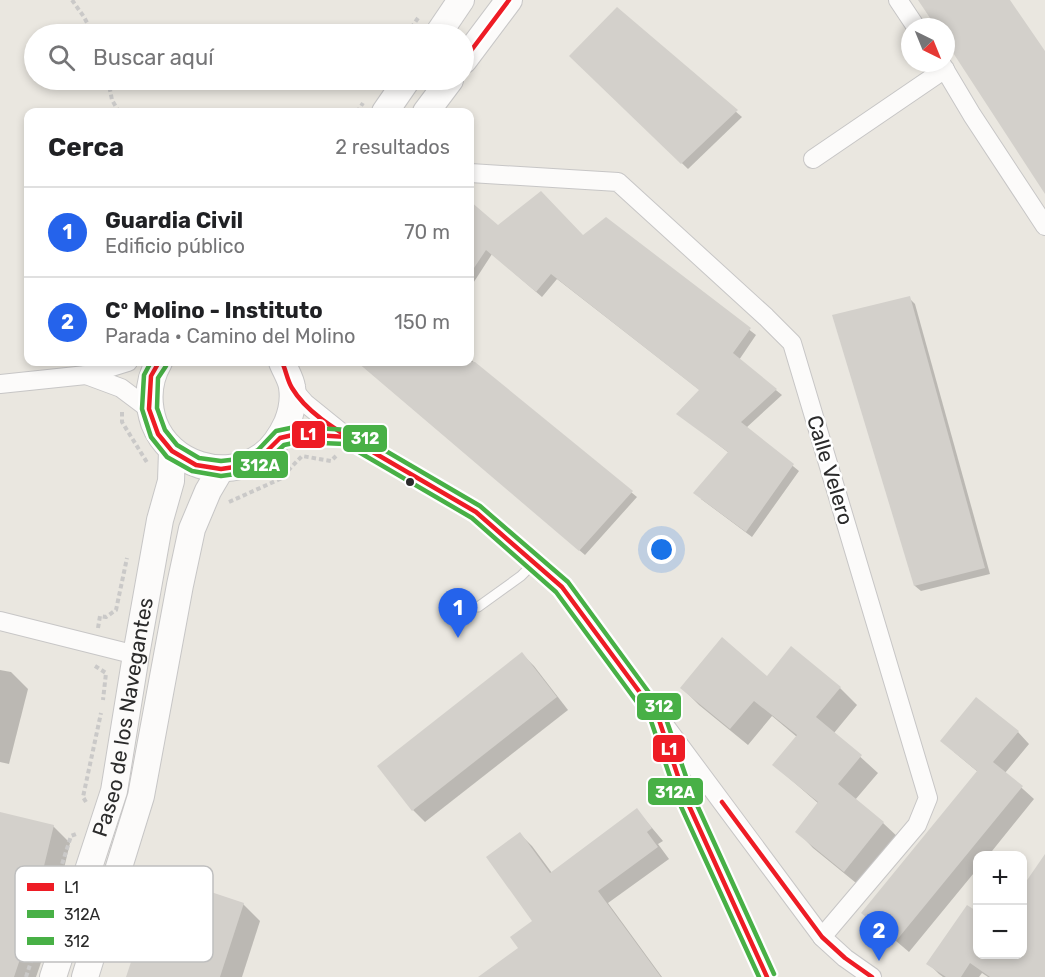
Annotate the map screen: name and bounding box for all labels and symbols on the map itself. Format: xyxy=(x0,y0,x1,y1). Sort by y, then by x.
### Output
north arrow xyxy=(901,18,955,72)
street label: Calle Velero xyxy=(802,412,859,528)
line badge: L1 xyxy=(291,420,326,449)
line badge: 312 xyxy=(342,424,388,453)
text: L1 xyxy=(300,425,316,444)
text: 312 xyxy=(351,429,379,448)
line badge: 312A xyxy=(232,450,289,479)
text: 312A xyxy=(240,456,281,475)
unlabelled marker xyxy=(404,476,416,488)
your location xyxy=(647,535,676,564)
pin: 1 xyxy=(438,588,478,638)
street label: Paseo de los Navegantes xyxy=(87,595,158,840)
line badge: 312 xyxy=(636,692,682,721)
text: 312 xyxy=(645,697,673,716)
line badge: L1 xyxy=(652,734,686,763)
text: L1 xyxy=(661,740,677,759)
line badge: 312A xyxy=(647,777,704,806)
text: 312A xyxy=(655,783,696,802)
legend xyxy=(15,866,213,962)
text: L1 xyxy=(64,878,79,897)
text: 312A xyxy=(64,905,101,924)
pin: 2 xyxy=(860,912,898,961)
text: 312 xyxy=(64,932,90,951)

